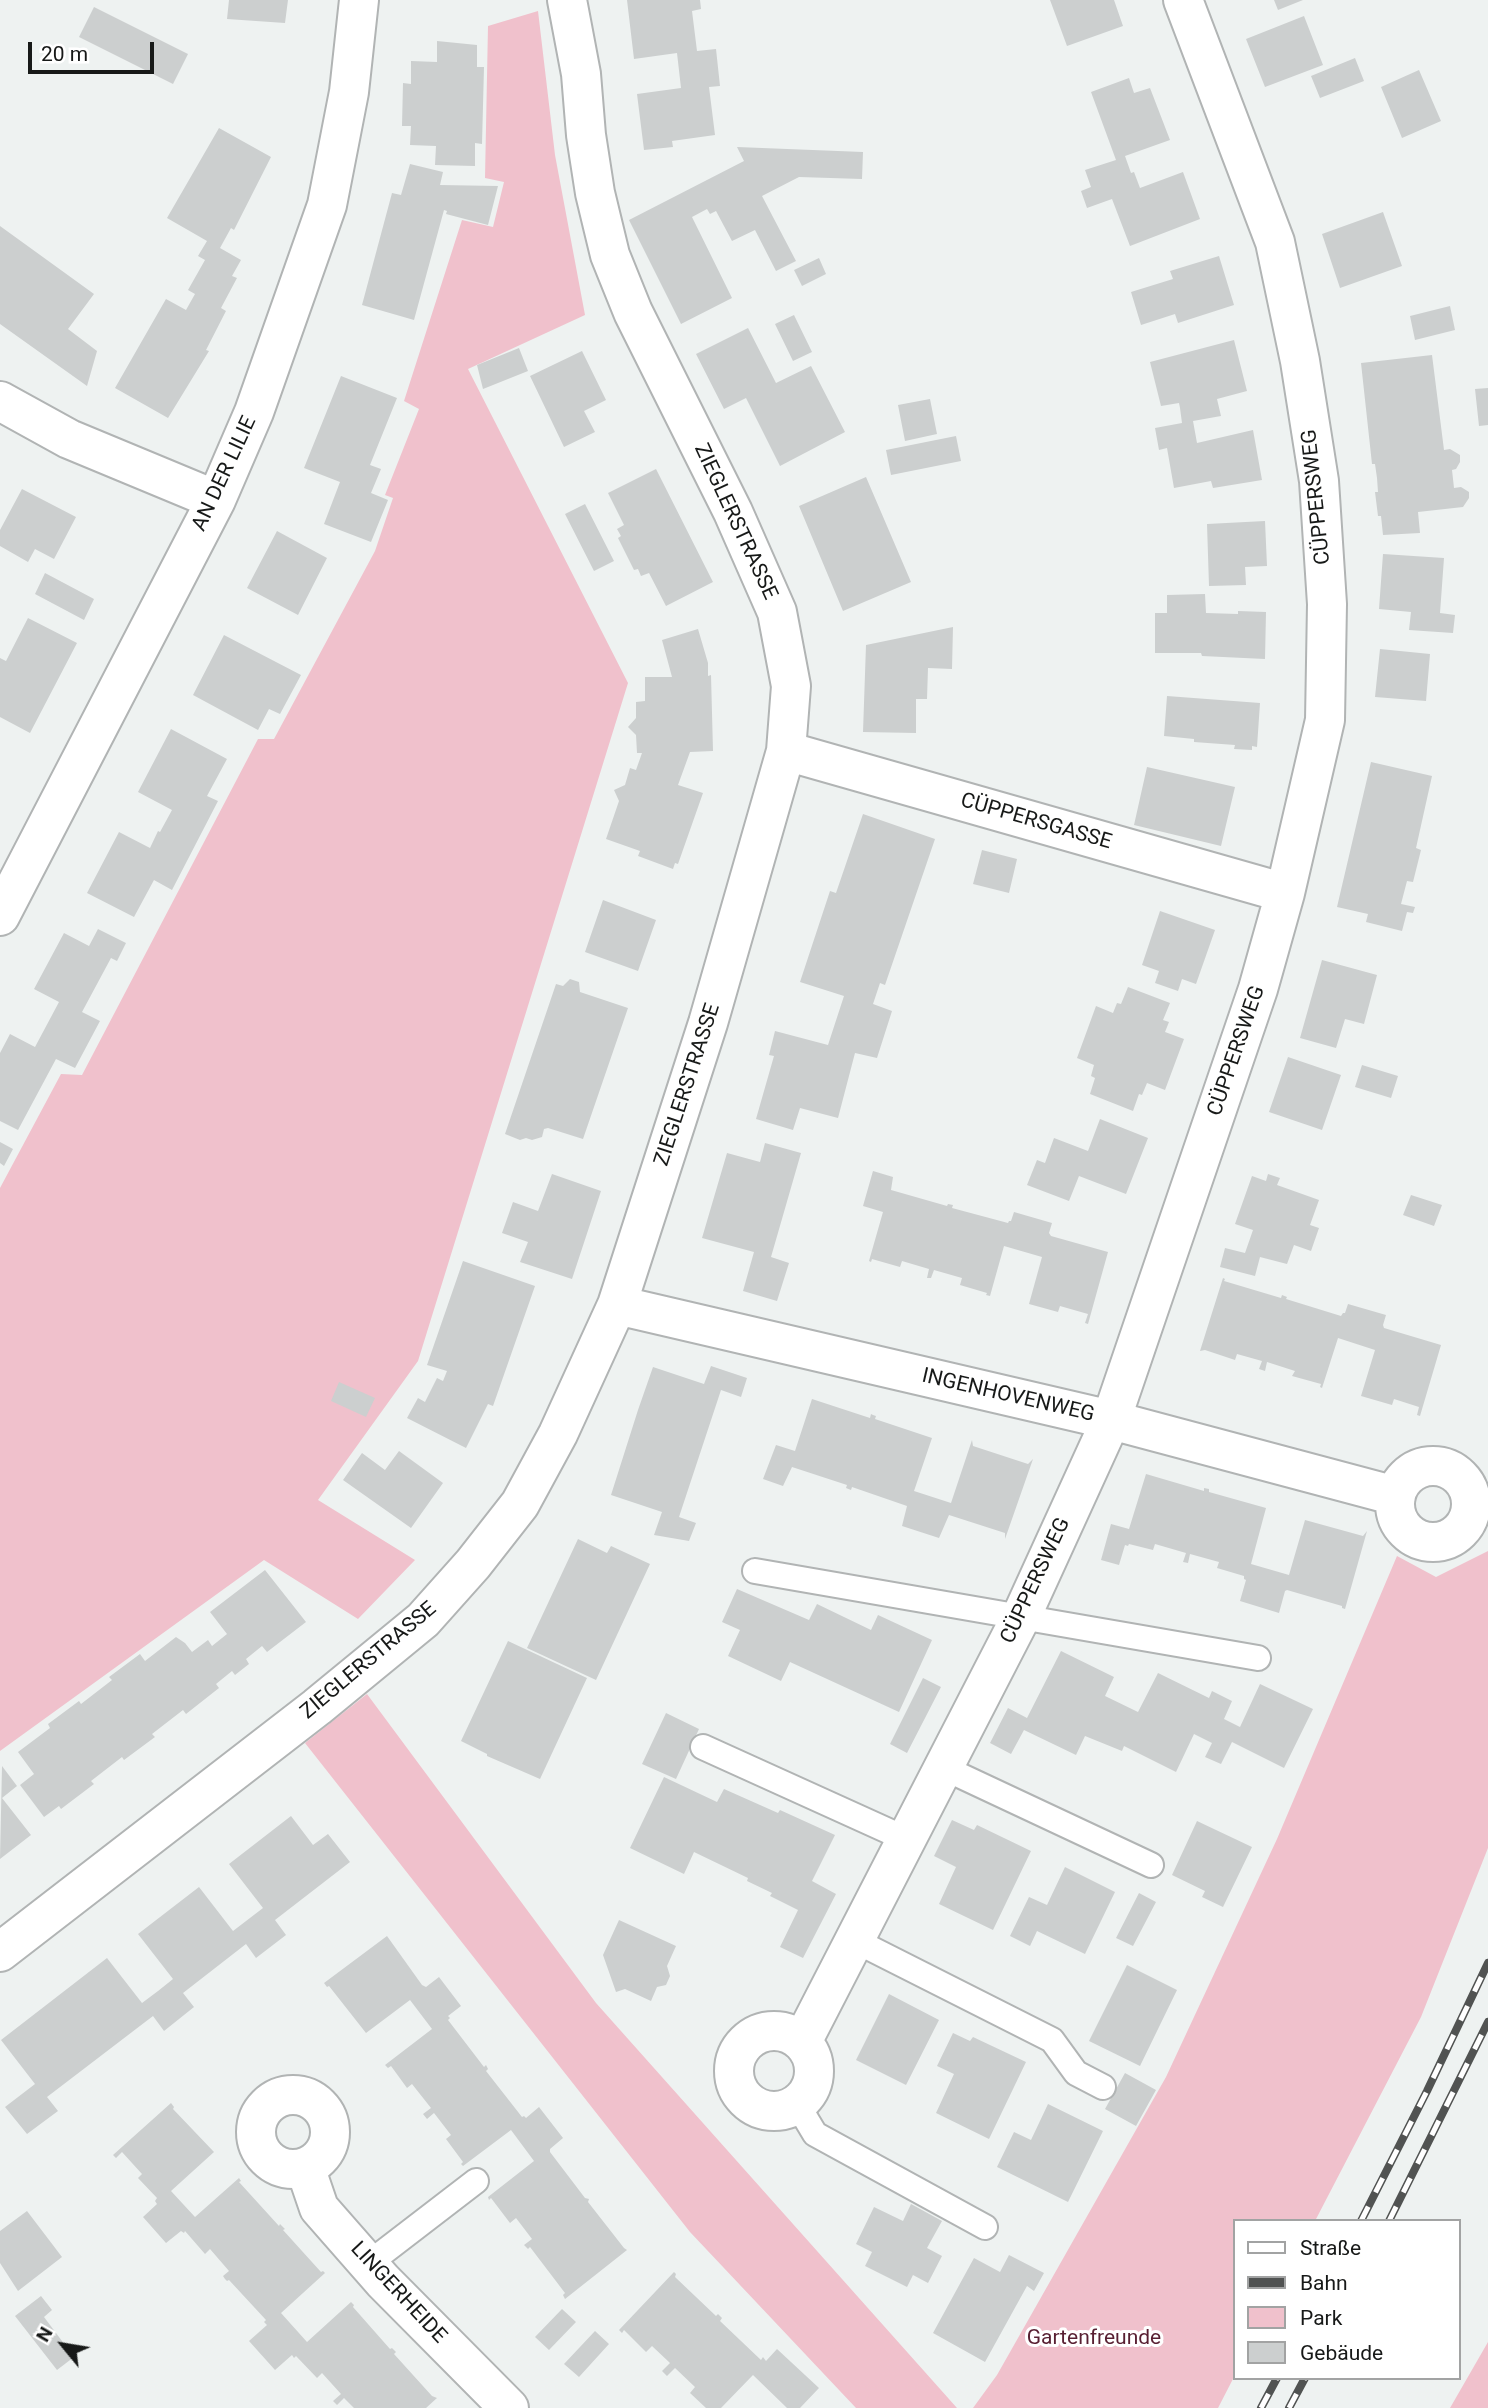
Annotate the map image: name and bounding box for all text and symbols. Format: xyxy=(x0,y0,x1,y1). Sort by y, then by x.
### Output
scale bar xyxy=(32,28,158,72)
text: 20 m xyxy=(41,42,88,66)
street label: AN DER LILIE xyxy=(187,413,263,535)
street label: CÜPPERSWEG xyxy=(1297,428,1337,566)
street label: ZIEGLERSTRASSE xyxy=(688,440,782,604)
street label: CÜPPERSGASSE xyxy=(958,788,1114,856)
street label: CÜPPERSWEG xyxy=(1203,983,1271,1119)
street label: ZIEGLERSTRASSE xyxy=(650,1001,726,1169)
street label: INGENHOVENWEG xyxy=(919,1364,1097,1428)
street label: CÜPPERSWEG xyxy=(996,1514,1076,1648)
street label: ZIEGLERSTRASSE xyxy=(296,1597,442,1725)
legend xyxy=(1232,2219,1460,2380)
text: Straße xyxy=(1300,2236,1361,2260)
street label: LINGERHEIDE xyxy=(345,2237,451,2349)
text: Bahn xyxy=(1300,2271,1348,2295)
text: Park xyxy=(1300,2306,1342,2330)
north arrow xyxy=(28,2310,98,2380)
text: N xyxy=(31,2323,58,2346)
park label: Gartenfreunde xyxy=(1027,2326,1161,2352)
text: Gebäude xyxy=(1300,2341,1383,2365)

